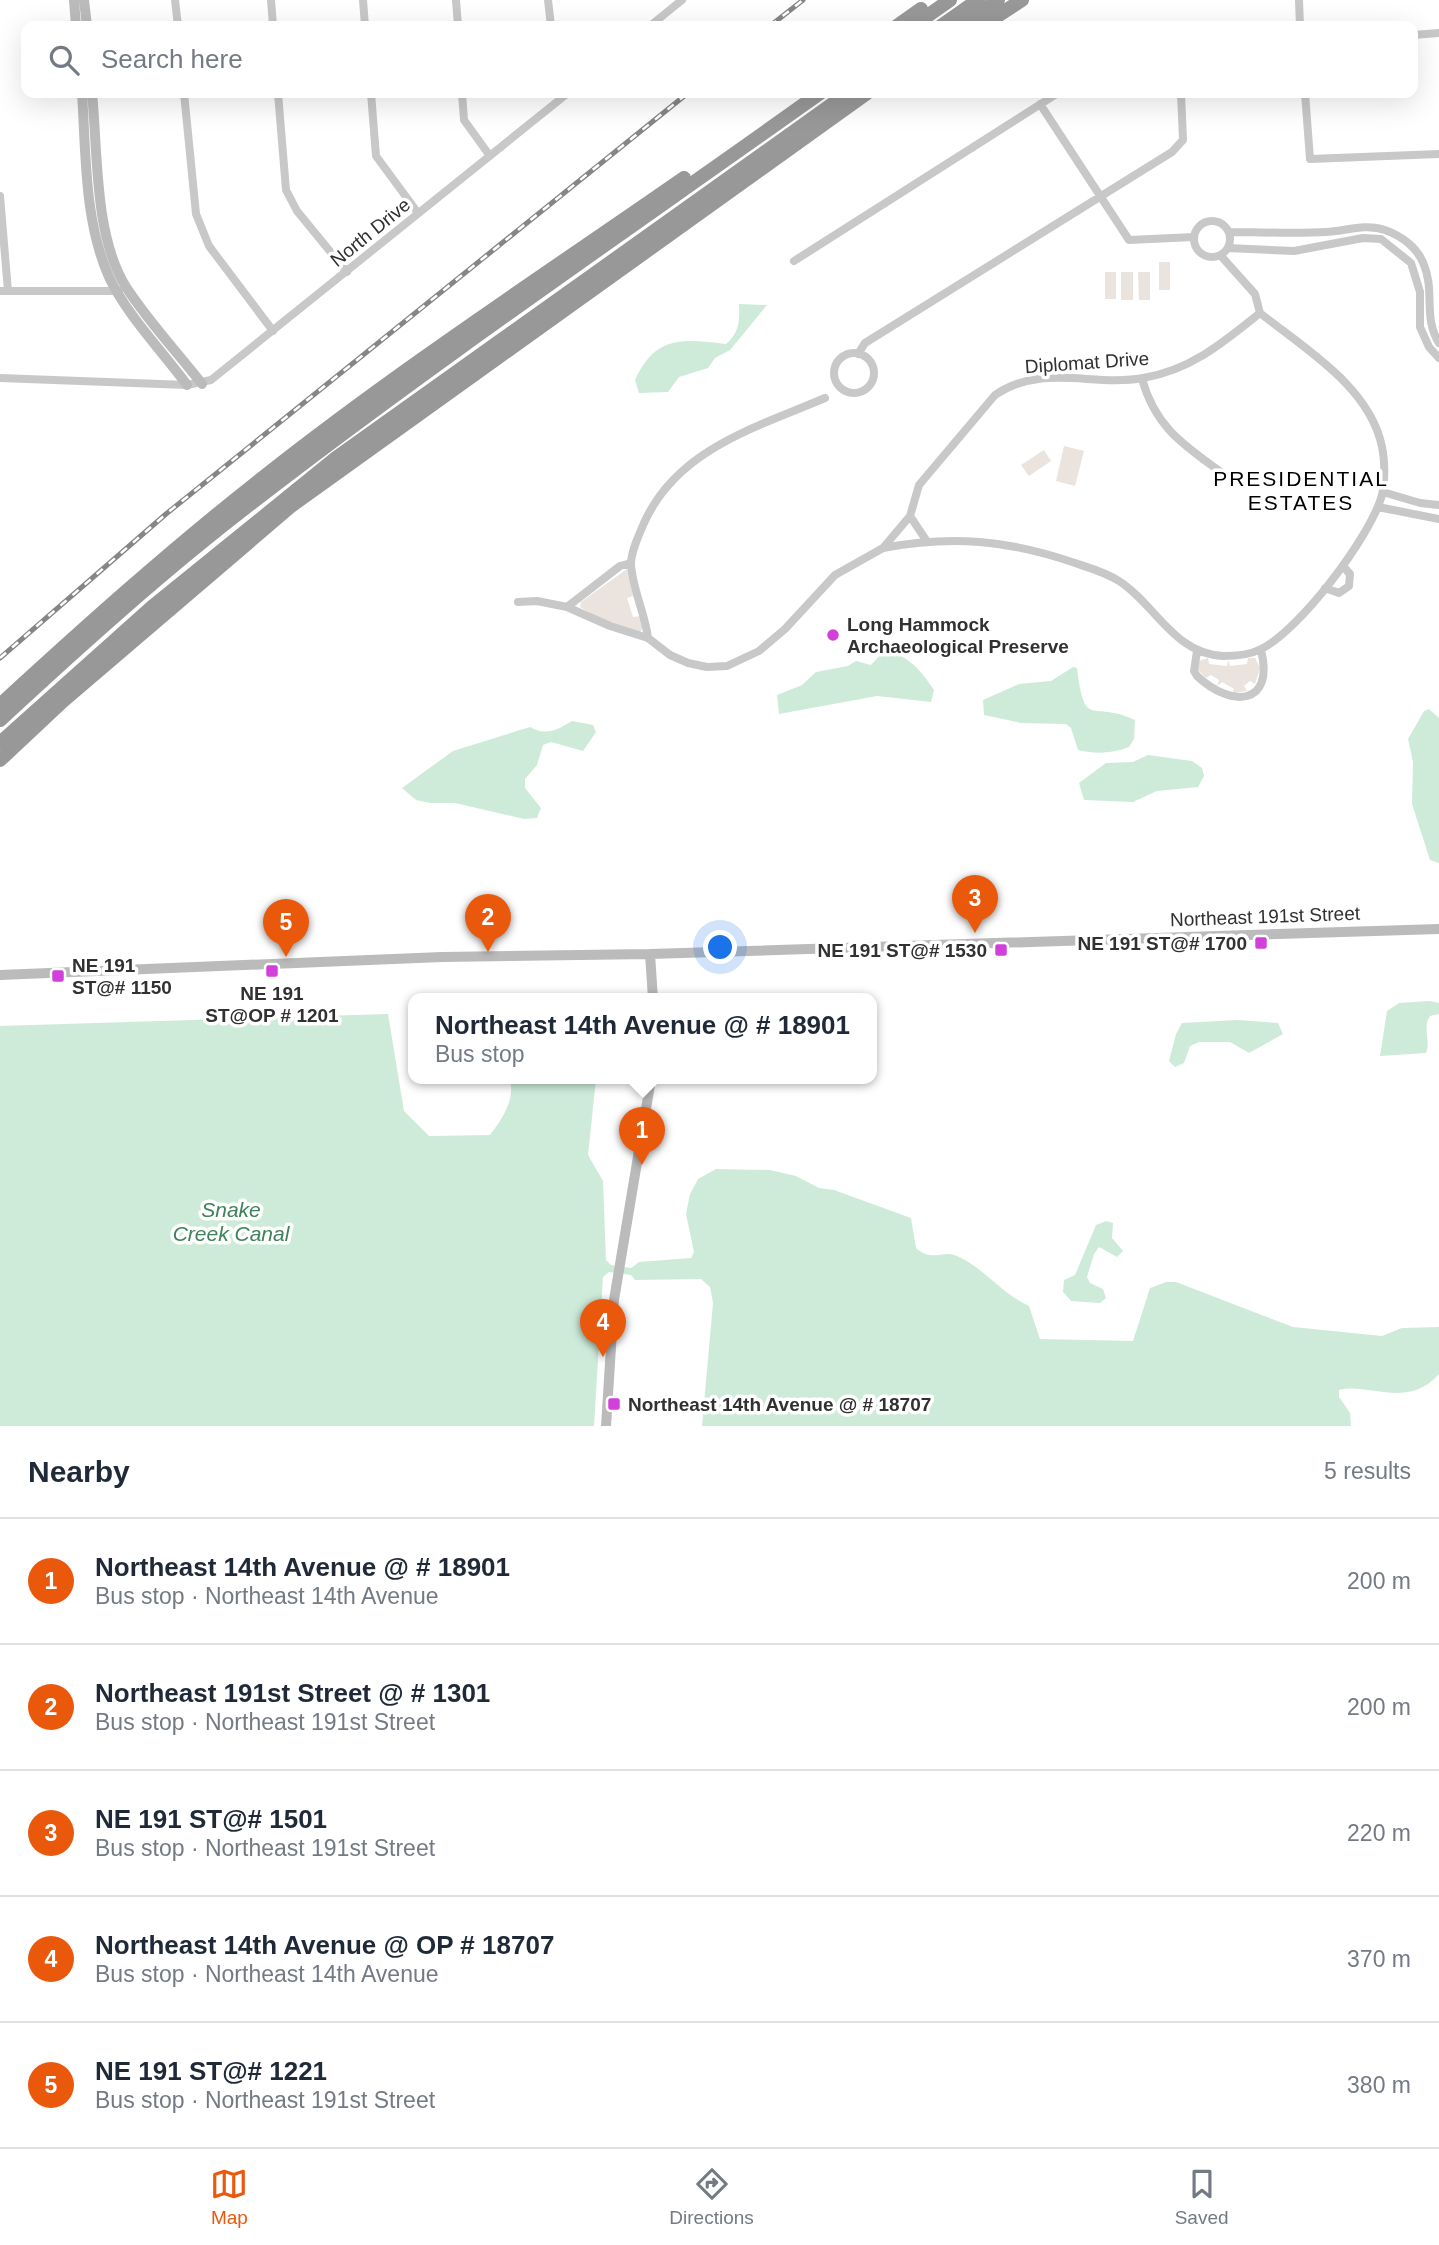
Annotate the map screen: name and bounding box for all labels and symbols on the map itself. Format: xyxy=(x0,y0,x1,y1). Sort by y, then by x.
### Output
street label: North Drive xyxy=(326,194,414,271)
street label: Diplomat Drive xyxy=(1024,348,1150,377)
district label: PRESIDENTIAL ESTATES xyxy=(1213,467,1389,514)
place label: Long Hammock Archaeological Preserve xyxy=(847,614,1069,657)
marker: Long Hammock Archaeological Preserve xyxy=(825,627,841,643)
pin: 3 xyxy=(952,875,998,933)
pin: 2 xyxy=(465,894,511,952)
pin: 5 xyxy=(263,899,309,957)
street label: Northeast 191st Street xyxy=(1170,903,1361,930)
your location xyxy=(703,930,737,964)
place label: NE 191 ST@# 1700 xyxy=(1077,933,1247,954)
marker: NE 191 ST@# 1700 xyxy=(1253,935,1269,951)
place label: NE 191 ST@# 1530 xyxy=(817,940,987,961)
marker: NE 191 ST@# 1530 xyxy=(993,942,1009,958)
place label: NE 191 ST@# 1150 xyxy=(72,955,172,998)
marker: NE 191 ST@OP # 1201 xyxy=(264,963,280,979)
marker: NE 191 ST@# 1150 xyxy=(50,968,66,984)
place label: NE 191 ST@OP # 1201 xyxy=(205,983,339,1026)
pin: 1 xyxy=(619,1107,665,1165)
water label: Snake Creek Canal xyxy=(173,1198,291,1245)
pin: 4 xyxy=(580,1299,626,1357)
place label: Northeast 14th Avenue @ # 18707 xyxy=(628,1394,931,1415)
marker: Northeast 14th Avenue @ # 18707 xyxy=(606,1396,622,1412)

